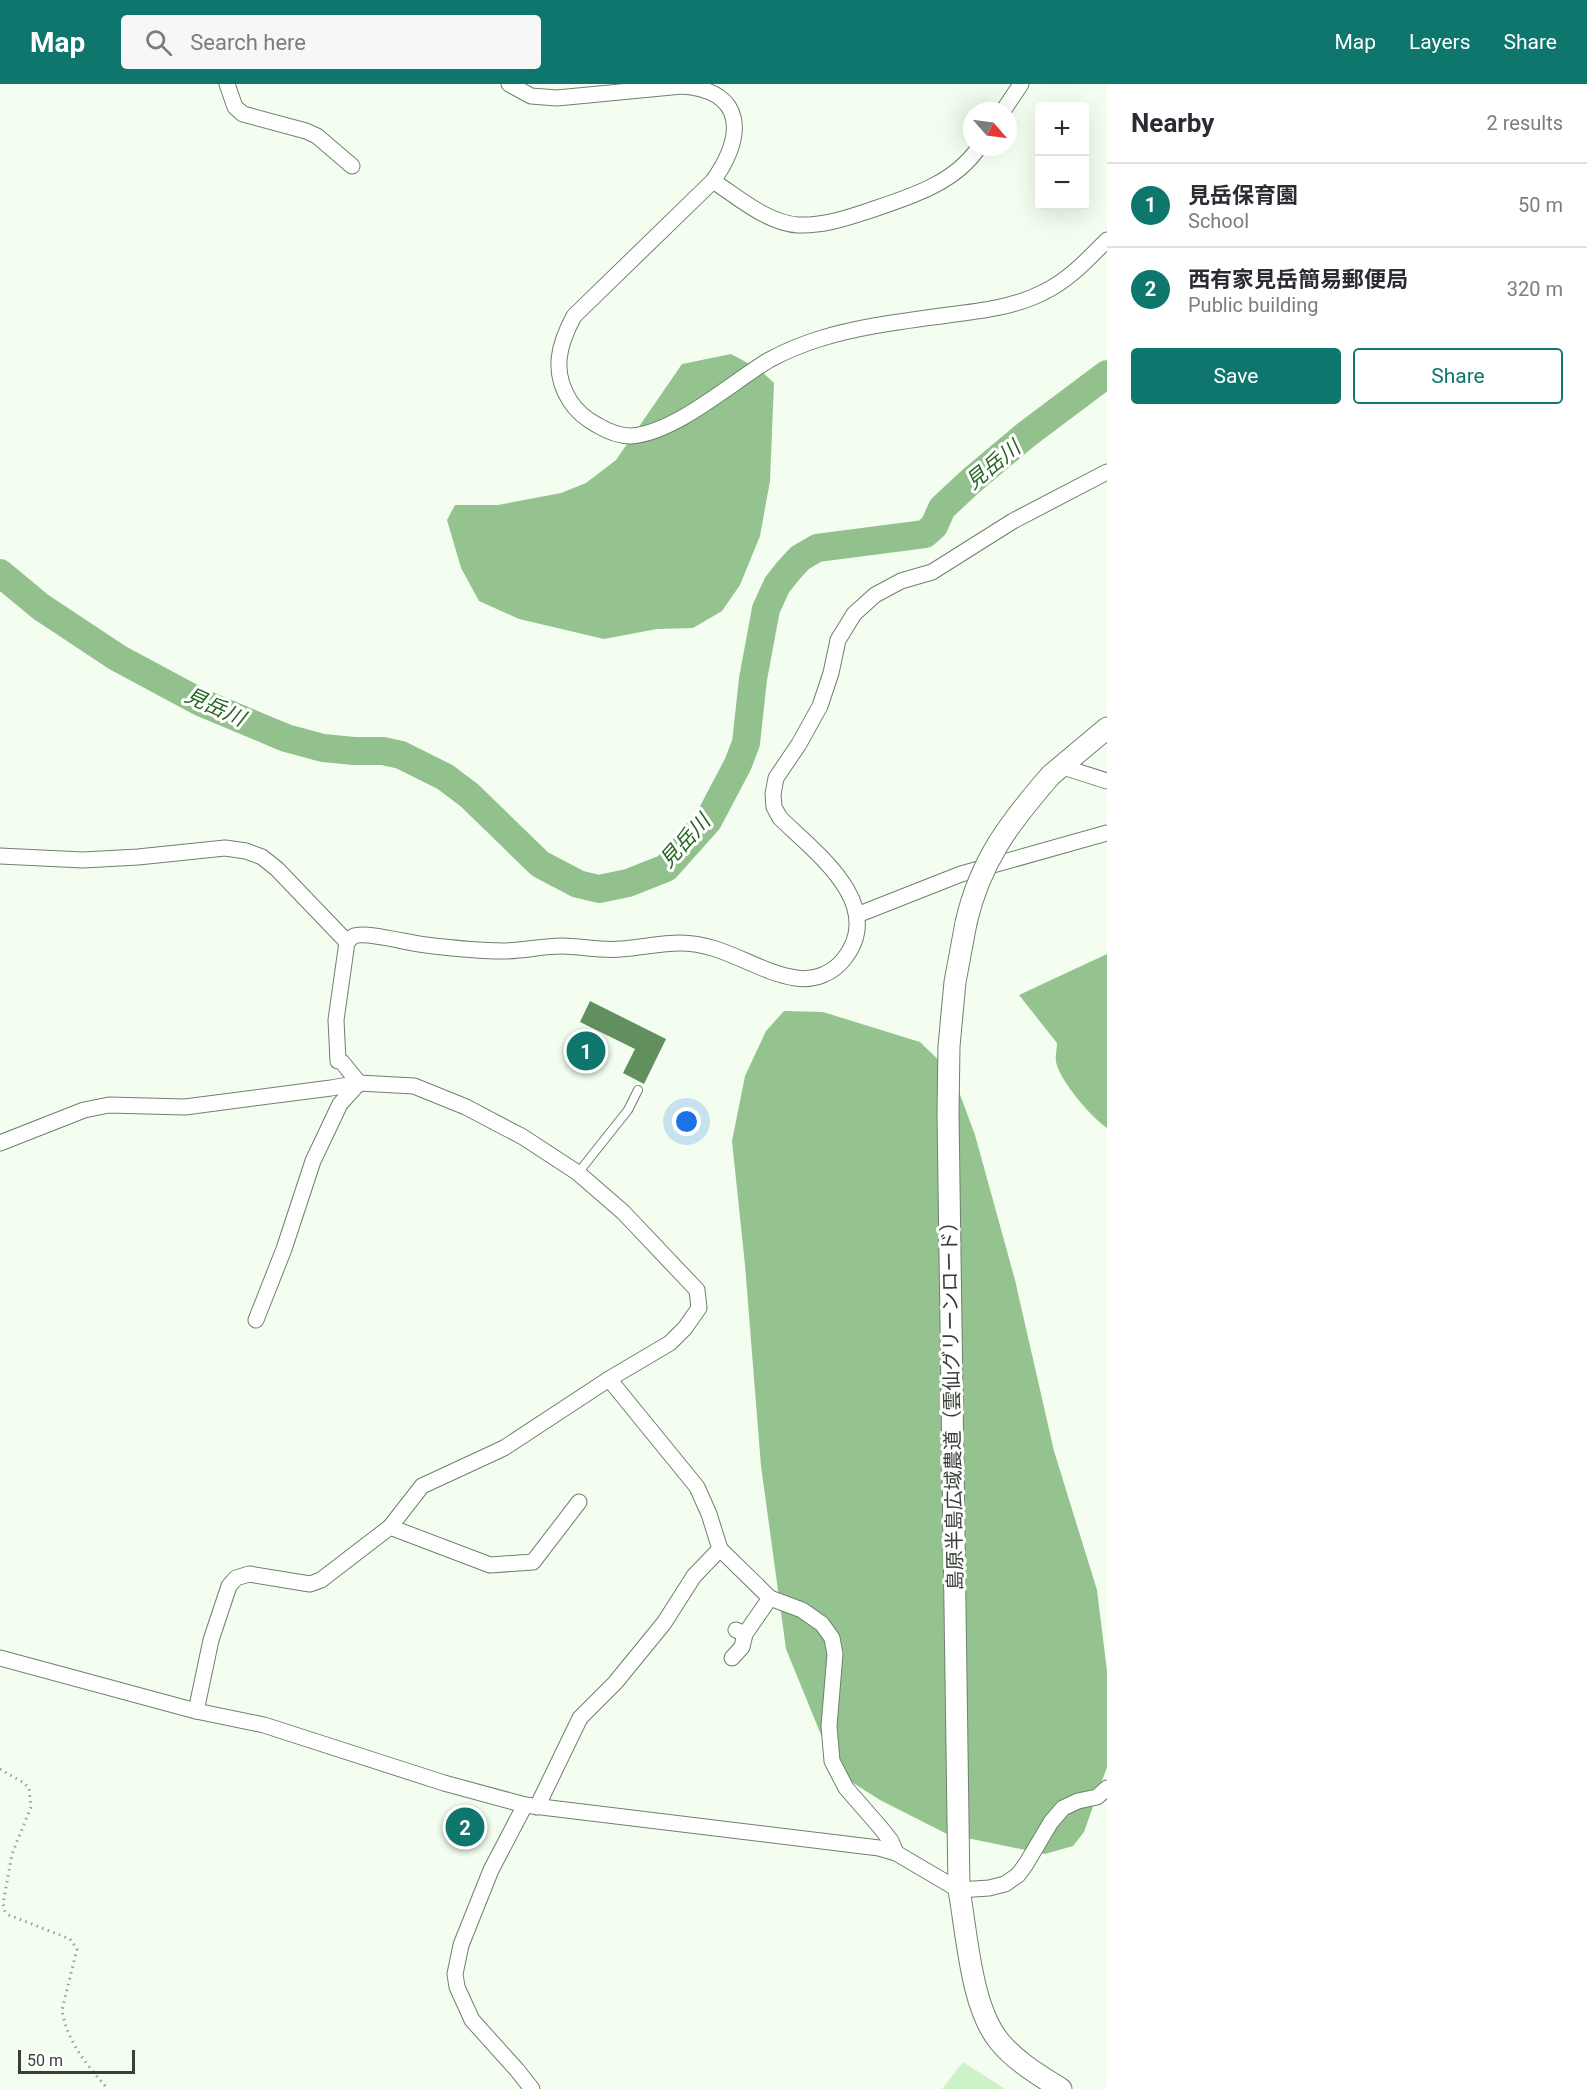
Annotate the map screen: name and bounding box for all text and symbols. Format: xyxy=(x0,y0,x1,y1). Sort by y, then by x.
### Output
search box xyxy=(121,15,541,69)
text: Map xyxy=(30,26,85,59)
icon: search xyxy=(142,26,175,59)
text: Search here xyxy=(190,30,306,55)
text: Map xyxy=(1334,30,1376,54)
text: Layers xyxy=(1409,30,1470,54)
text: Share xyxy=(1503,30,1557,54)
north arrow xyxy=(963,102,1017,156)
map controls xyxy=(1035,102,1089,210)
button: + xyxy=(1035,102,1089,156)
text: Nearby xyxy=(1131,108,1214,138)
text: 2 results xyxy=(1487,111,1563,135)
button: − xyxy=(1035,156,1089,210)
text: 見岳保育園 xyxy=(1188,183,1298,208)
text: 1 xyxy=(1145,193,1156,217)
text: 50 m xyxy=(1518,193,1563,217)
text: School xyxy=(1188,209,1249,233)
text: 西有家見岳簡易郵便局 xyxy=(1188,267,1408,292)
text: 2 xyxy=(1145,277,1156,301)
text: 320 m xyxy=(1507,277,1563,301)
text: Public building xyxy=(1188,293,1318,317)
button: Save xyxy=(1131,348,1341,404)
button: Share xyxy=(1353,348,1563,404)
water label: 見岳川 xyxy=(961,435,1027,494)
water label: 見岳川 xyxy=(181,683,250,732)
water label: 見岳川 xyxy=(655,808,716,872)
pin: 1 xyxy=(566,1028,606,1074)
your location xyxy=(672,1107,701,1136)
street label: 島原半島広域農道（雲仙グリーンロード） xyxy=(937,1211,967,1591)
pin: 2 xyxy=(446,1804,484,1850)
scale bar xyxy=(18,2047,135,2074)
text: 50 m xyxy=(27,2051,63,2070)

